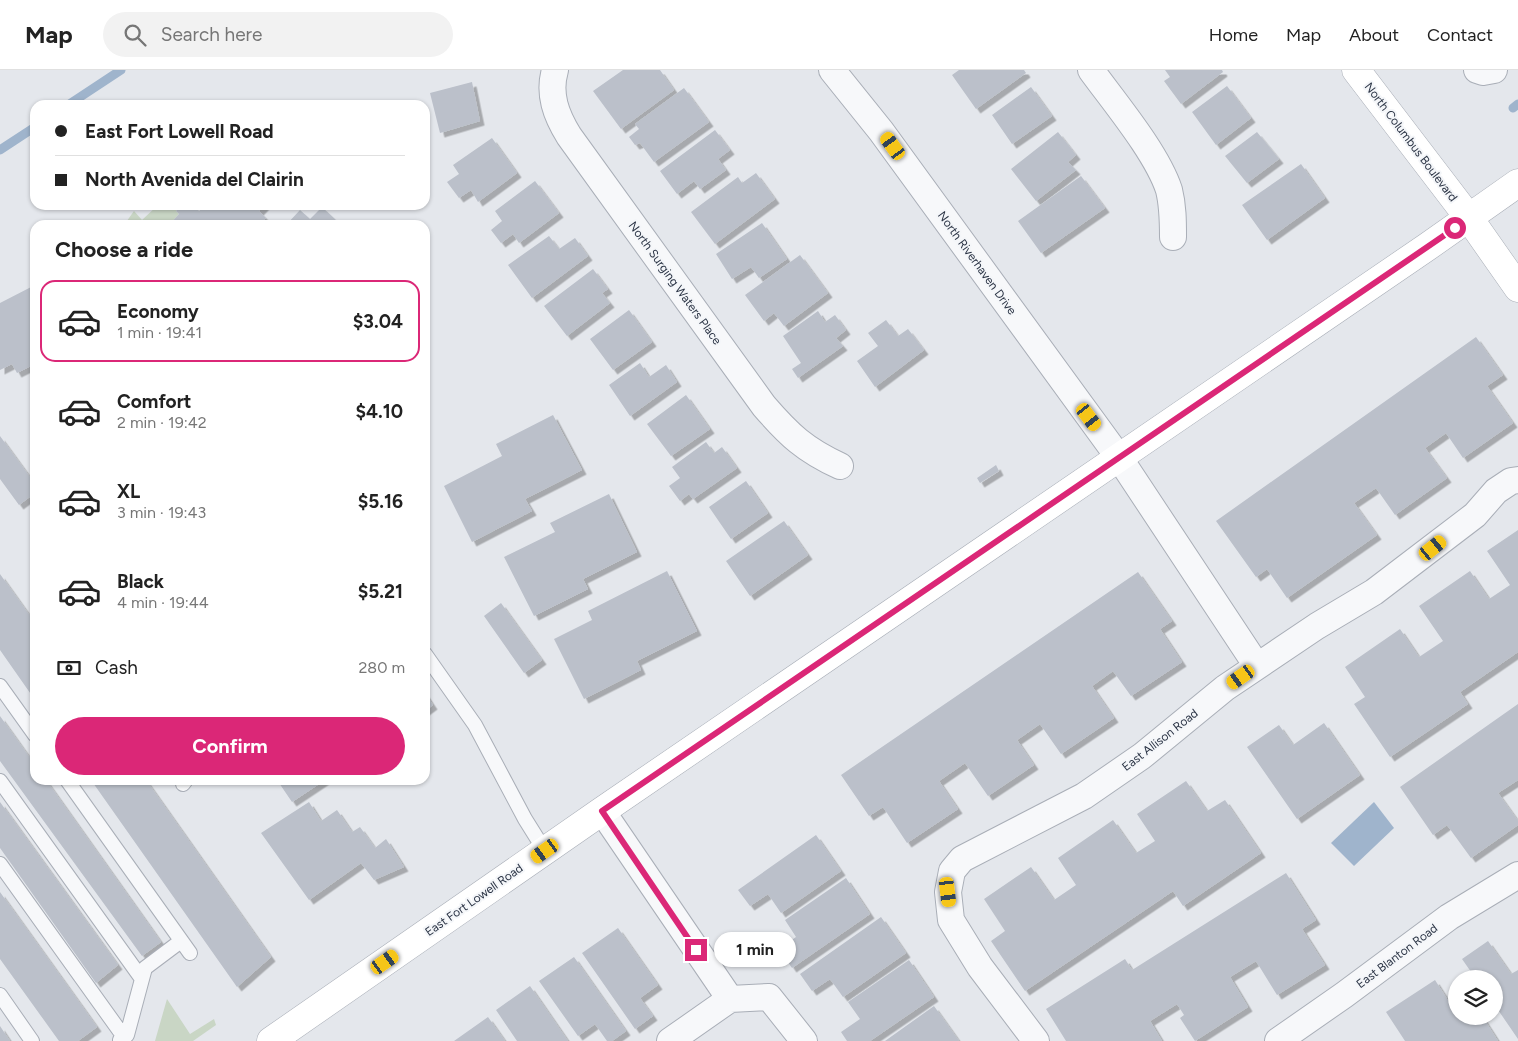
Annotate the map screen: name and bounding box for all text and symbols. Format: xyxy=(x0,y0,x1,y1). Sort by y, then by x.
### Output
search box xyxy=(103,12,453,57)
text: Map xyxy=(25,20,73,49)
icon: search xyxy=(121,21,149,49)
text: Search here xyxy=(161,23,262,46)
text: Home xyxy=(1209,24,1258,46)
text: Map xyxy=(1286,24,1321,46)
text: About xyxy=(1349,24,1399,46)
text: Contact xyxy=(1427,24,1493,46)
street label: North Columbus Boulevard xyxy=(1362,80,1460,204)
text: East Fort Lowell Road xyxy=(85,120,274,143)
car xyxy=(878,129,907,163)
text: North Avenida del Clairin xyxy=(85,168,304,191)
street label: North Riverhaven Drive xyxy=(935,209,1019,318)
route start xyxy=(1444,217,1466,239)
street label: North Surging Waters Place xyxy=(626,219,725,348)
text: Choose a ride xyxy=(55,236,193,263)
icon: car xyxy=(57,299,102,344)
text: Economy xyxy=(117,300,199,323)
text: $3.04 xyxy=(353,310,403,333)
text: 1 min · 19:41 xyxy=(117,323,202,342)
icon: car xyxy=(57,389,102,434)
text: Comfort xyxy=(117,390,192,413)
text: $4.10 xyxy=(355,400,403,423)
car xyxy=(1073,401,1104,433)
text: 2 min · 19:42 xyxy=(117,413,207,432)
icon: car xyxy=(57,479,102,524)
text: XL xyxy=(117,480,140,503)
text: $5.16 xyxy=(358,490,403,513)
text: 3 min · 19:43 xyxy=(117,503,206,522)
car xyxy=(1416,533,1449,563)
icon: car xyxy=(57,569,102,614)
text: Black xyxy=(117,570,164,593)
text: $5.21 xyxy=(358,580,403,603)
text: 4 min · 19:44 xyxy=(117,593,209,612)
icon: cash xyxy=(55,654,83,682)
text: Cash xyxy=(95,656,138,679)
text: 280 m xyxy=(358,658,405,677)
car xyxy=(1224,662,1257,692)
street label: East Allison Road xyxy=(1119,706,1201,774)
button: Confirm xyxy=(55,717,405,775)
car xyxy=(528,836,561,866)
street label: East Fort Lowell Road xyxy=(422,861,526,939)
car xyxy=(938,876,957,908)
street label: East Blanton Road xyxy=(1354,921,1440,991)
callout: 1 min xyxy=(714,932,796,968)
route end xyxy=(685,939,707,961)
text: 1 min xyxy=(736,940,774,959)
car xyxy=(368,947,401,977)
map controls xyxy=(1448,970,1503,1025)
button: layers xyxy=(1448,970,1503,1025)

